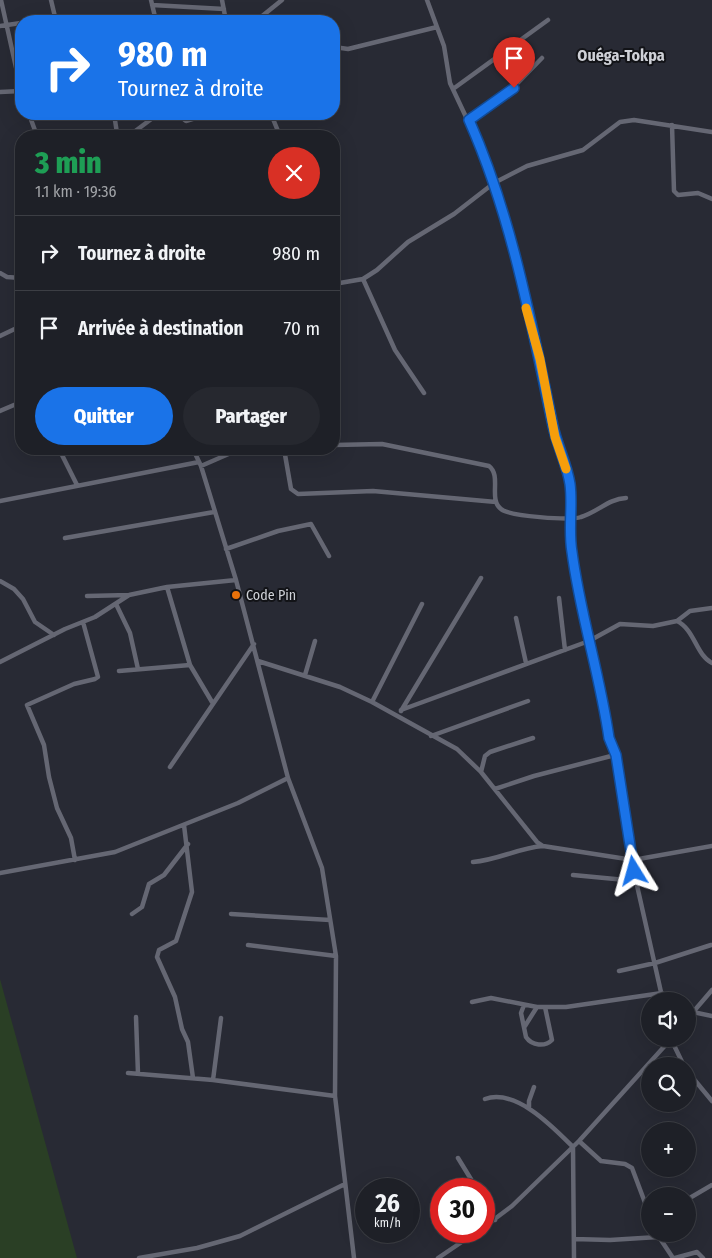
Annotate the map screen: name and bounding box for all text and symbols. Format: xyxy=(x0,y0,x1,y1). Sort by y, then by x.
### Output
text: 980 m xyxy=(118,33,208,75)
icon: right xyxy=(35,35,100,100)
pin xyxy=(493,37,535,88)
icon: arrive xyxy=(500,44,528,72)
district label: Ouéga-Tokpa xyxy=(577,46,665,65)
text: Tournez à droite xyxy=(118,75,264,102)
text: 3 min xyxy=(35,145,102,181)
button: close xyxy=(268,147,320,199)
text: 1.1 km · 19:36 xyxy=(35,182,116,201)
icon: right xyxy=(35,239,63,267)
text: Tournez à droite xyxy=(78,242,206,265)
text: 980 m xyxy=(272,242,320,265)
icon: arrive xyxy=(35,314,63,342)
text: Arrivée à destination xyxy=(78,317,244,340)
text: 70 m xyxy=(284,317,320,340)
button: Quitter xyxy=(35,387,173,445)
button: Partager xyxy=(183,387,320,445)
place label: Code Pin xyxy=(246,587,296,604)
marker: Code Pin xyxy=(230,589,242,601)
position arrow xyxy=(607,844,659,896)
map controls xyxy=(641,992,696,1242)
button: sound xyxy=(641,992,696,1047)
button: search xyxy=(641,1057,696,1112)
button: + xyxy=(641,1122,696,1177)
speed limit sign: 30 xyxy=(430,1178,495,1243)
button: − xyxy=(641,1187,696,1242)
text: 26 xyxy=(375,1189,400,1219)
text: km/h xyxy=(374,1216,401,1230)

